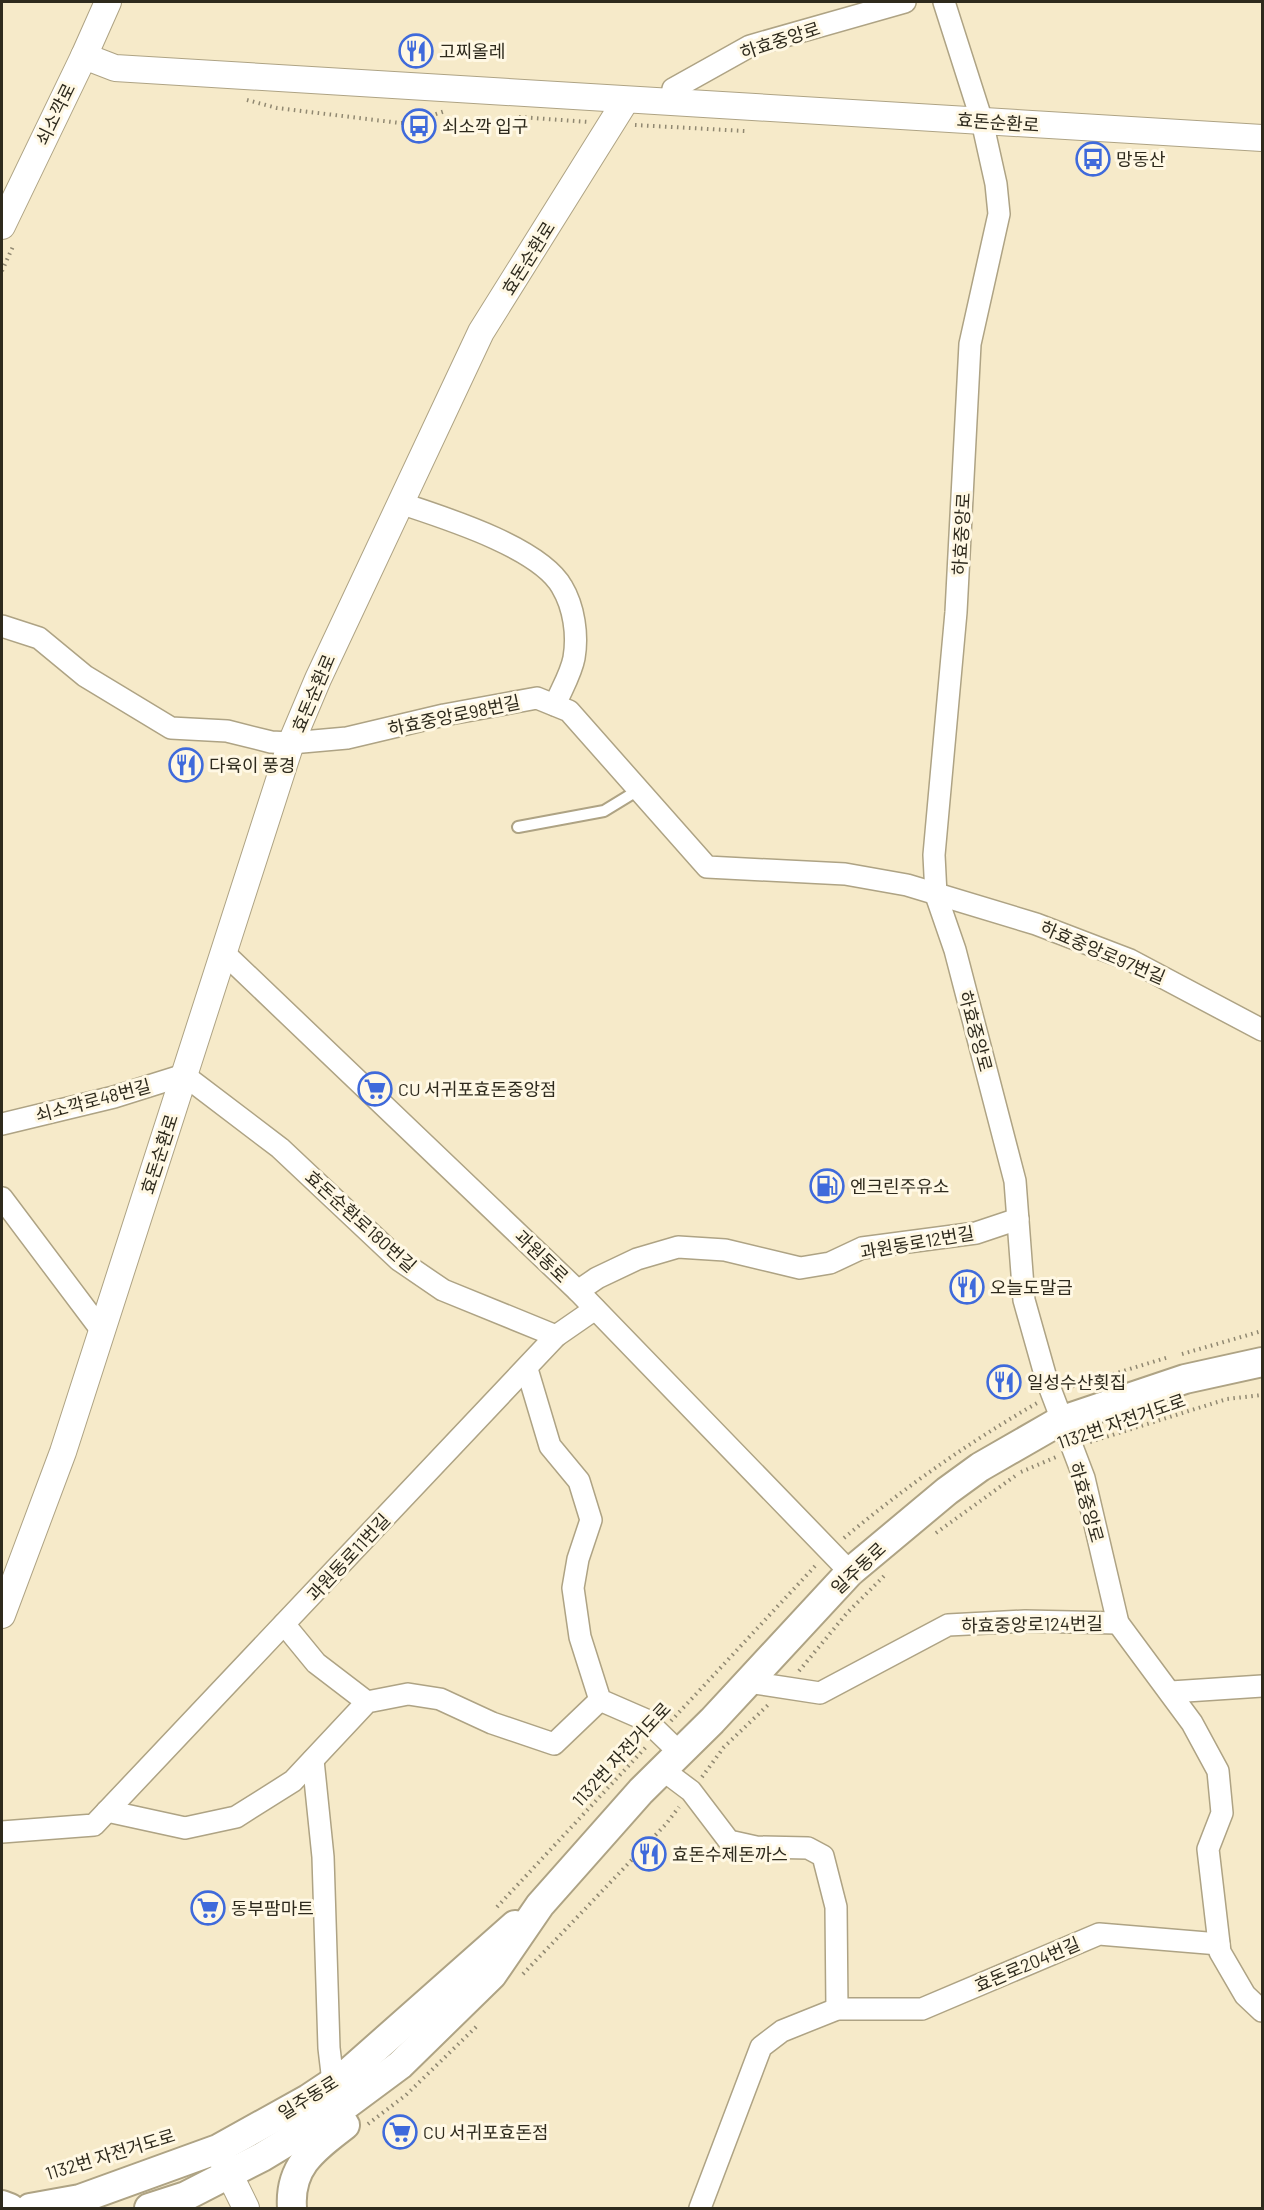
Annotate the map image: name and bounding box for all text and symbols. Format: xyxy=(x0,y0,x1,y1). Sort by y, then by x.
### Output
street label: 하효중앙로 xyxy=(737,17,823,63)
restaurant icon: 고찌올레 xyxy=(398,33,434,69)
place label: 고찌올레 xyxy=(439,40,505,62)
street label: 쇠소깍로 xyxy=(31,79,79,149)
bus stop icon: 쇠소깍 입구 xyxy=(401,108,437,144)
street label: 효돈순환로 xyxy=(956,108,1040,136)
place label: 쇠소깍 입구 xyxy=(442,115,528,137)
bus stop icon: 망동산 xyxy=(1075,141,1111,177)
place label: 망동산 xyxy=(1116,148,1166,170)
street label: 효돈순환로 xyxy=(497,217,559,299)
street label: 하효중앙로 xyxy=(948,492,974,576)
street label: 효돈순환로 xyxy=(287,651,339,735)
street label: 하효중앙로98번길 xyxy=(386,690,522,740)
restaurant icon: 다육이 풍경 xyxy=(168,747,204,783)
place label: 다육이 풍경 xyxy=(209,754,295,776)
street label: 하효중앙로97번길 xyxy=(1037,916,1169,988)
street label: 하효중앙로 xyxy=(955,988,997,1074)
supermarket icon: CU 서귀포효돈중앙점 xyxy=(357,1071,393,1107)
street label: 쇠소깍로48번길 xyxy=(33,1074,153,1126)
place label: CU 서귀포효돈중앙점 xyxy=(398,1078,557,1100)
street label: 효돈순환로 xyxy=(136,1111,182,1197)
street label: 효돈순환로180번길 xyxy=(301,1165,421,1277)
fuel station icon: 엔크린주유소 xyxy=(809,1168,845,1204)
place label: 엔크린주유소 xyxy=(850,1175,949,1197)
street label: 과원동로12번길 xyxy=(858,1221,976,1263)
street label: 과원동로 xyxy=(511,1225,573,1287)
restaurant icon: 오늘도말금 xyxy=(949,1269,985,1305)
place label: 오늘도말금 xyxy=(990,1276,1073,1298)
restaurant icon: 일성수산횟집 xyxy=(986,1364,1022,1400)
place label: 일성수산횟집 xyxy=(1027,1371,1126,1393)
street label: 1132번 자전거도로 xyxy=(1054,1389,1188,1453)
street label: 하효중앙로 xyxy=(1065,1459,1109,1545)
street label: 과원동로11번길 xyxy=(302,1509,394,1605)
street label: 일주동로 xyxy=(826,1537,890,1599)
street label: 하효중앙로124번길 xyxy=(961,1612,1103,1636)
street label: 1132번 자전거도로 xyxy=(567,1697,675,1811)
restaurant icon: 효돈수제돈까스 xyxy=(631,1836,667,1872)
place label: 효돈수제돈까스 xyxy=(672,1843,788,1865)
supermarket icon: 동부팜마트 xyxy=(190,1890,226,1926)
place label: 동부팜마트 xyxy=(231,1897,314,1919)
street label: 효돈로204번길 xyxy=(971,1932,1083,1996)
street label: 일주동로 xyxy=(274,2070,342,2124)
supermarket icon: CU 서귀포효돈점 xyxy=(382,2114,418,2150)
place label: CU 서귀포효돈점 xyxy=(423,2121,549,2143)
street label: 1132번 자전거도로 xyxy=(42,2124,178,2184)

